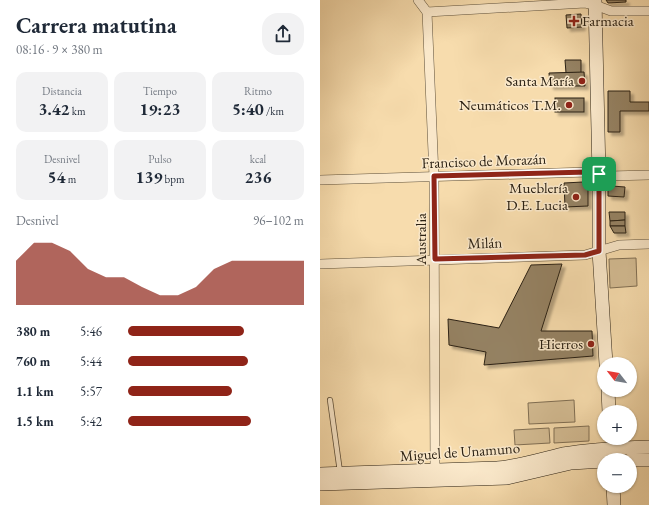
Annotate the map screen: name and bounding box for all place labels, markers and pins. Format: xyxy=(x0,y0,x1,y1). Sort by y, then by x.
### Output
place label: Farmacia xyxy=(582,11,634,30)
marker: Farmacia xyxy=(569,16,579,26)
place label: Santa María xyxy=(506,71,574,90)
marker: Santa María xyxy=(577,76,587,86)
place label: Neumáticos T.M. xyxy=(459,95,561,114)
marker: Neumáticos T.M. xyxy=(564,100,574,110)
pin xyxy=(582,157,616,191)
place label: Mueblería D.E. Lucia xyxy=(506,178,568,214)
marker: Mueblería D.E. Lucia xyxy=(571,192,581,202)
place label: Hierros xyxy=(539,334,583,353)
marker: Hierros xyxy=(586,339,596,349)

